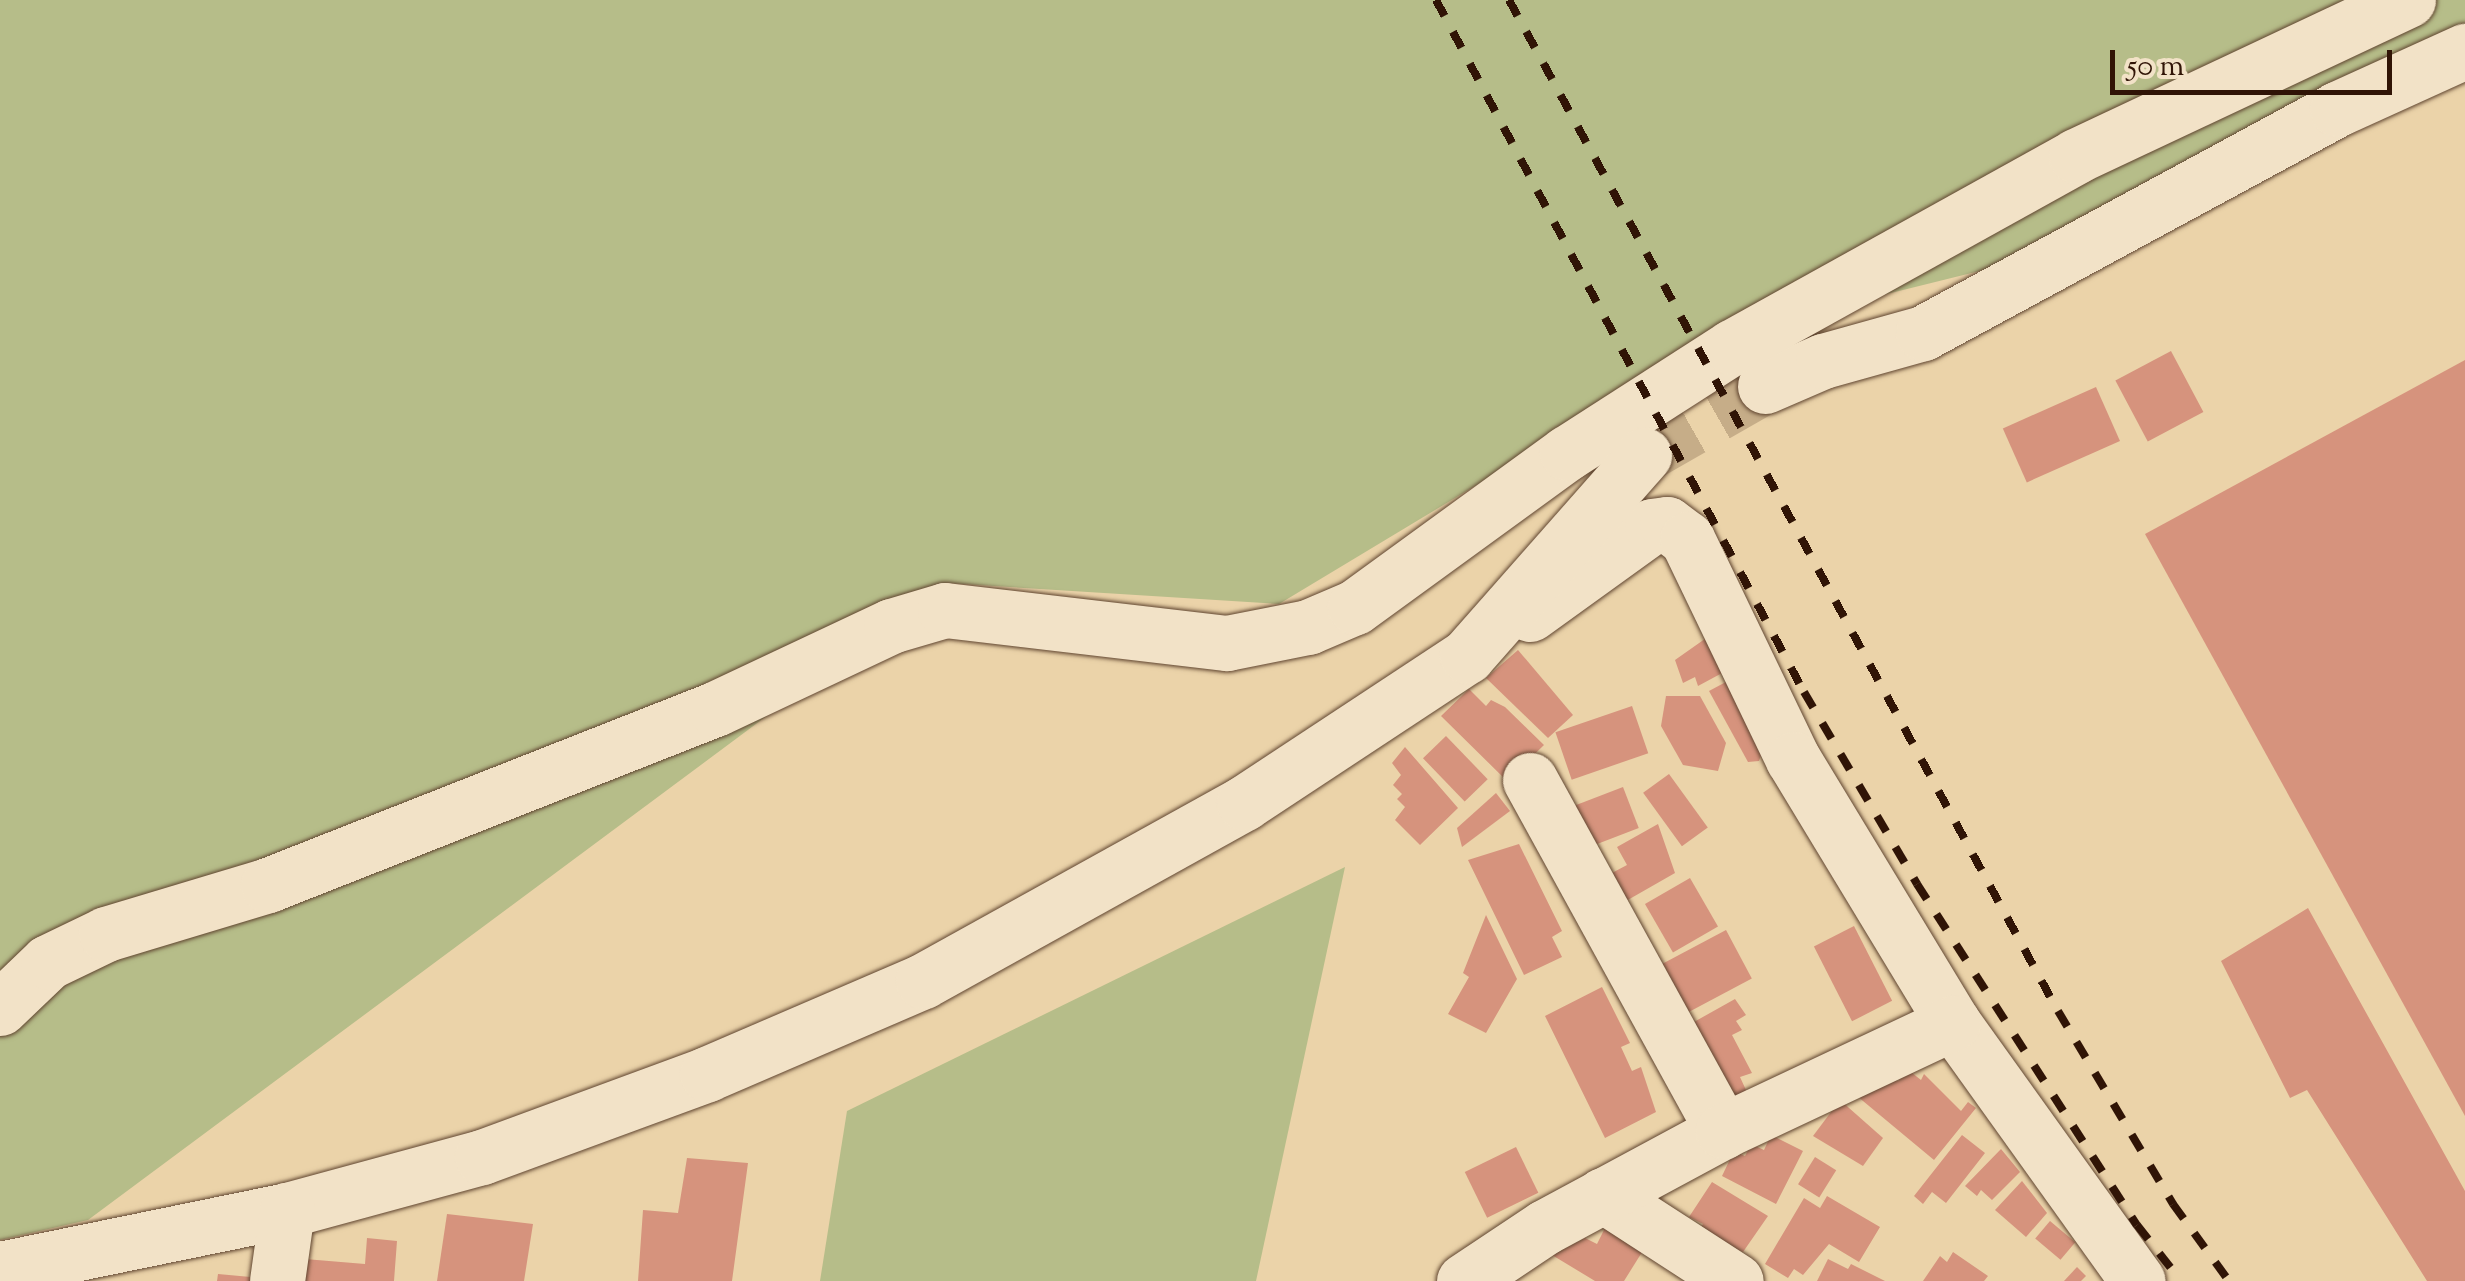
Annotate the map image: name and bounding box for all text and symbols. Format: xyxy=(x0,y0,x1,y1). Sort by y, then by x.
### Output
scale bar xyxy=(2115,30,2398,92)
text: 50 m xyxy=(2127,46,2184,89)

